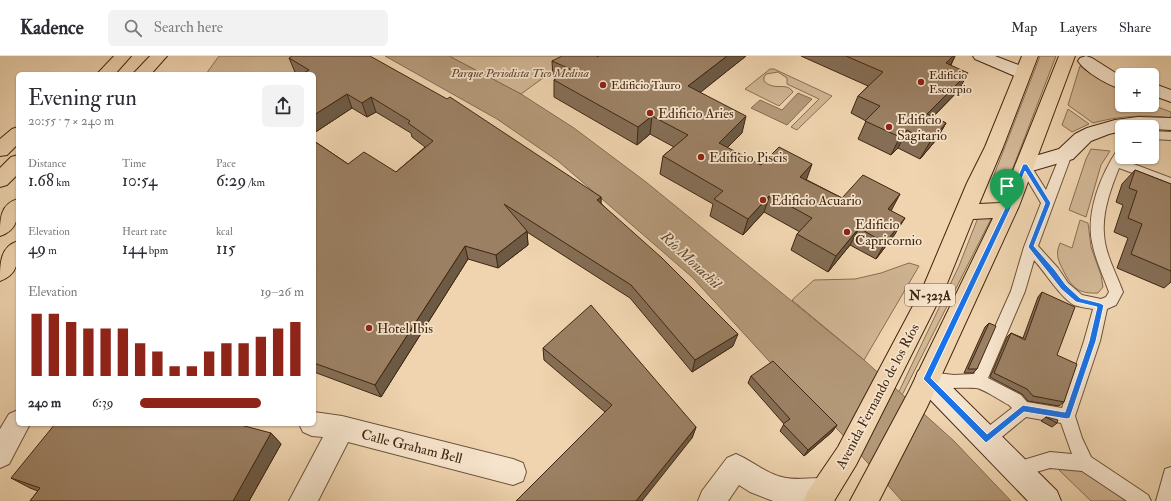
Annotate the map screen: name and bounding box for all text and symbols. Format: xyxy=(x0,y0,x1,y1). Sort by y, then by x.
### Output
search box xyxy=(108,10,388,46)
text: Kadence xyxy=(20,16,84,40)
icon: search xyxy=(122,17,144,39)
text: Search here xyxy=(154,18,223,37)
text: Map xyxy=(1011,19,1037,36)
text: Layers xyxy=(1059,19,1097,36)
text: Share xyxy=(1119,19,1151,36)
park label: Parque Periodista Tico Medina xyxy=(450,66,589,81)
place label: Edificio Escorpio xyxy=(929,68,972,97)
map controls xyxy=(1115,68,1159,164)
button: + xyxy=(1115,68,1159,112)
marker: Edificio Escorpio xyxy=(916,77,926,87)
place label: Edificio Tauro xyxy=(611,78,681,93)
marker: Edificio Tauro xyxy=(598,80,608,90)
text: Evening run xyxy=(28,84,137,112)
button: share xyxy=(262,85,304,127)
place label: Edificio Aries xyxy=(658,105,734,122)
marker: Edificio Aries xyxy=(645,108,655,118)
place label: Edificio Sagitario xyxy=(897,111,947,144)
text: 20:55 · 7 × 240 m xyxy=(28,113,114,129)
button: − xyxy=(1115,120,1159,164)
marker: Edificio Sagitario xyxy=(884,122,894,132)
place label: Edificio Piscis xyxy=(709,149,787,166)
marker: Edificio Piscis xyxy=(696,152,706,162)
text: Distance xyxy=(28,157,66,170)
text: Time xyxy=(122,157,146,170)
text: Pace xyxy=(216,157,236,170)
pin xyxy=(990,169,1024,210)
text: 1.68 xyxy=(28,170,54,191)
text: 10:54 xyxy=(122,170,157,191)
text: 6:29 xyxy=(216,170,246,191)
icon: arrive xyxy=(996,175,1018,197)
text: km xyxy=(54,176,70,189)
text: /km xyxy=(246,176,265,189)
place label: Edificio Acuario xyxy=(771,192,862,209)
marker: Edificio Acuario xyxy=(758,195,768,205)
place label: Edificio Capricornio xyxy=(855,216,922,250)
text: Elevation xyxy=(28,225,70,238)
text: Heart rate xyxy=(122,225,167,238)
text: kcal xyxy=(216,225,233,238)
water label: Río Monachil xyxy=(656,227,726,294)
marker: Edificio Capricornio xyxy=(842,227,852,237)
text: 49 xyxy=(28,238,46,259)
text: 144 xyxy=(122,238,146,259)
text: 115 xyxy=(216,238,236,259)
text: m xyxy=(46,244,57,257)
text: bpm xyxy=(146,244,168,257)
text: Elevation xyxy=(28,284,78,300)
text: 19–26 m xyxy=(260,284,304,300)
road number: N-323A xyxy=(905,284,955,306)
place label: Hotel Ibis xyxy=(377,320,433,337)
street label: Avenida Fernando de los Ríos xyxy=(831,321,923,473)
marker: Hotel Ibis xyxy=(364,323,374,333)
text: 240 m xyxy=(28,395,61,411)
text: 6:39 xyxy=(92,395,113,411)
street label: Calle Graham Bell xyxy=(360,426,465,467)

